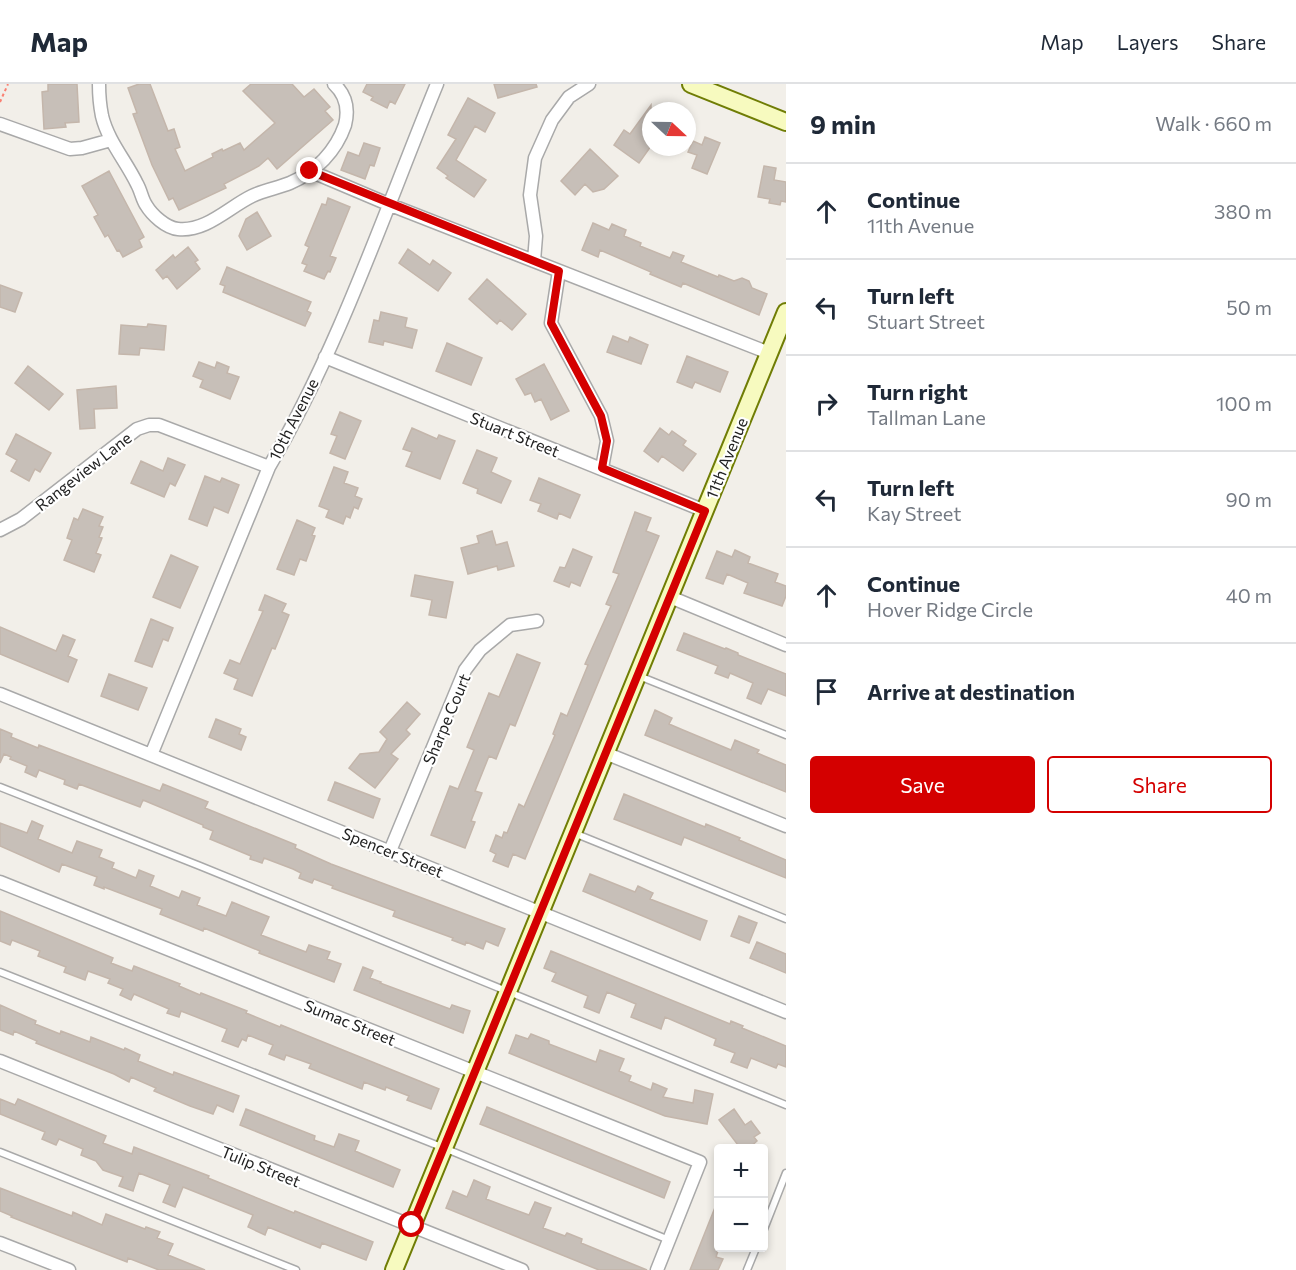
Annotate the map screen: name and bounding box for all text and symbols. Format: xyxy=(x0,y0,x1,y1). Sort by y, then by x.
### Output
text: Map xyxy=(30,24,88,58)
text: Map xyxy=(1040,29,1084,54)
text: Layers xyxy=(1117,29,1179,54)
text: Share xyxy=(1212,29,1266,54)
north arrow xyxy=(642,102,696,156)
text: 9 min xyxy=(810,108,876,139)
text: Walk · 660 m xyxy=(1155,111,1272,135)
route end xyxy=(296,157,322,183)
text: Continue xyxy=(867,186,960,213)
icon: ahead xyxy=(810,195,843,228)
text: 380 m xyxy=(1214,199,1272,223)
text: 11th Avenue xyxy=(867,213,974,237)
text: Turn left xyxy=(867,282,954,309)
icon: left xyxy=(810,291,843,324)
text: 50 m xyxy=(1226,295,1272,319)
text: Stuart Street xyxy=(867,309,985,333)
street label: 10th Avenue xyxy=(264,375,322,463)
text: Turn right xyxy=(867,378,968,405)
icon: right xyxy=(810,387,843,420)
text: 100 m xyxy=(1216,391,1272,415)
text: Tallman Lane xyxy=(867,405,986,429)
street label: Stuart Street xyxy=(468,408,563,461)
street label: 11th Avenue xyxy=(701,415,751,501)
street label: Rangeview Lane xyxy=(31,428,135,514)
text: Turn left xyxy=(867,474,954,501)
icon: left xyxy=(810,483,843,516)
text: 90 m xyxy=(1226,487,1272,511)
text: Kay Street xyxy=(867,501,961,525)
text: Continue xyxy=(867,570,960,597)
icon: ahead xyxy=(810,579,843,612)
text: 40 m xyxy=(1226,583,1272,607)
text: Hover Ridge Circle xyxy=(867,597,1033,621)
street label: Sharpe Court xyxy=(418,670,474,767)
icon: arrive xyxy=(810,675,843,708)
text: Arrive at destination xyxy=(867,678,1075,705)
button: Save xyxy=(810,756,1035,813)
button: Share xyxy=(1047,756,1272,813)
street label: Spencer Street xyxy=(340,823,447,881)
street label: Sumac Street xyxy=(302,995,399,1049)
street label: Tulip Street xyxy=(219,1141,304,1191)
map controls xyxy=(714,1144,768,1252)
button: + xyxy=(714,1144,768,1198)
button: − xyxy=(714,1198,768,1252)
route start xyxy=(398,1211,424,1237)

